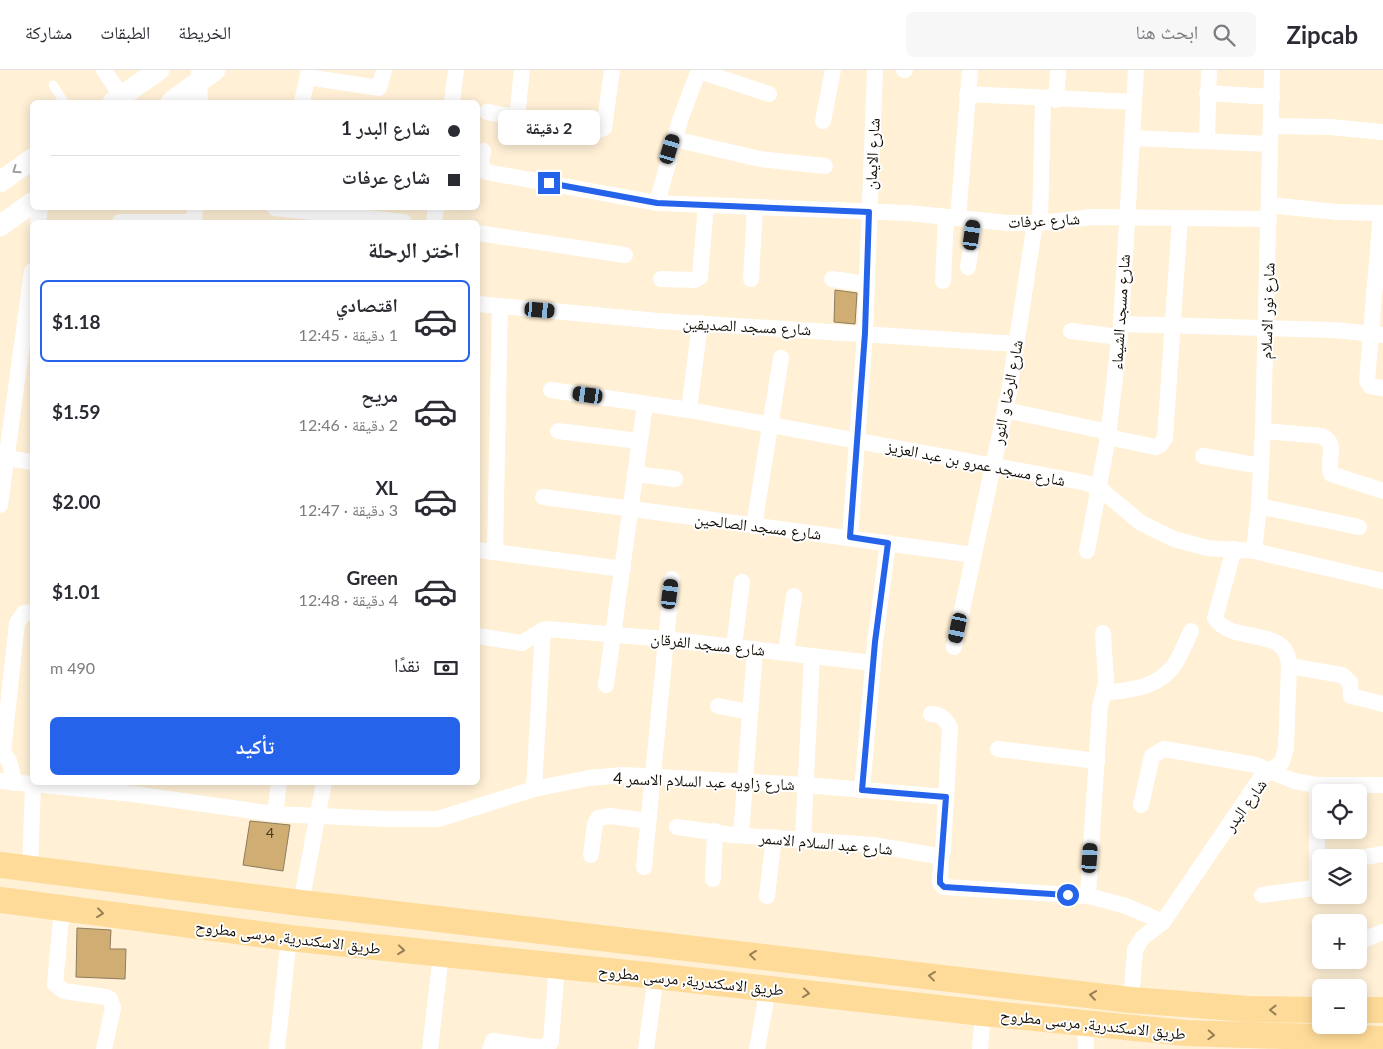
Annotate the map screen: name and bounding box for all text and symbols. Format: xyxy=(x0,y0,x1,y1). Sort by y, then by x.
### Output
search box xyxy=(906,12,1256,57)
text: ابحث هنا xyxy=(1136,20,1198,43)
text: Zipcab xyxy=(1286,20,1358,49)
text: مشاركة xyxy=(25,21,72,43)
text: الطبقات xyxy=(100,21,150,43)
text: الخريطة xyxy=(178,21,231,43)
icon: search xyxy=(1210,21,1238,49)
callout: 2 دقيقة xyxy=(498,111,600,146)
text: شارع البدر 1 xyxy=(341,116,430,139)
street label: شارع الايمان xyxy=(860,117,885,191)
text: 2 دقيقة xyxy=(526,118,572,137)
car xyxy=(658,132,681,166)
one-way arrow xyxy=(12,164,22,173)
text: شارع عرفات xyxy=(342,165,430,188)
route end xyxy=(538,172,560,194)
street label: شارع عرفات xyxy=(1007,208,1081,233)
car xyxy=(962,219,981,251)
text: اختر الرحلة xyxy=(368,236,460,263)
street label: شارع مسجد الشيماء xyxy=(1106,253,1135,371)
street label: شارع نور الاسلام xyxy=(1255,262,1280,360)
text: اقتصادي xyxy=(336,293,398,316)
icon: car xyxy=(413,299,458,344)
car xyxy=(524,301,555,319)
text: $1.18 xyxy=(52,310,101,333)
street label: شارع مسجد الصديقين xyxy=(682,313,812,340)
text: 1 دقيقة · 12:45 xyxy=(299,325,398,344)
street label: شارع الرضا و النور xyxy=(987,338,1028,447)
text: مريح xyxy=(361,383,398,406)
car xyxy=(572,385,603,405)
icon: car xyxy=(413,389,458,434)
text: $1.59 xyxy=(52,400,101,423)
text: 2 دقيقة · 12:46 xyxy=(299,415,398,434)
street label: شارع مسجد عمرو بن عبد العزيز xyxy=(884,436,1067,491)
text: XL xyxy=(375,476,398,499)
icon: car xyxy=(413,479,458,524)
text: $2.00 xyxy=(52,490,101,513)
text: 3 دقيقة · 12:47 xyxy=(299,500,398,519)
street label: شارع مسجد الصالحين xyxy=(693,508,823,545)
text: Green xyxy=(347,566,398,589)
icon: car xyxy=(413,569,458,614)
car xyxy=(660,578,679,610)
text: $1.01 xyxy=(52,580,101,603)
text: 4 دقيقة · 12:48 xyxy=(299,590,398,609)
car xyxy=(947,612,968,644)
street label: شارع مسجد الفرقان xyxy=(650,628,766,661)
text: نقدًا xyxy=(394,653,420,676)
icon: cash xyxy=(432,654,460,682)
text: 490 m xyxy=(50,658,95,677)
button: تأكيد xyxy=(50,717,460,775)
street label: شارع زاويه عبد السلام الاسمر 4 xyxy=(613,768,795,795)
street label: شارع البدر xyxy=(1219,775,1272,837)
map controls xyxy=(1312,784,1367,1034)
button: locate xyxy=(1312,784,1367,839)
house number: 4 xyxy=(266,824,274,841)
street label: شارع عبد السلام الاسمر xyxy=(757,827,894,860)
car xyxy=(1081,843,1098,873)
button: layers xyxy=(1312,849,1367,904)
route start xyxy=(1057,884,1079,906)
one-way arrow xyxy=(97,907,105,918)
button: + xyxy=(1312,914,1367,969)
street label: طريق الاسكندرية, مرسى مطروح xyxy=(194,916,382,959)
one-way arrow xyxy=(397,944,405,955)
one-way arrow xyxy=(749,950,757,961)
street label: طريق الاسكندرية, مرسى مطروح xyxy=(597,960,785,1001)
one-way arrow xyxy=(928,971,936,982)
button: − xyxy=(1312,979,1367,1034)
one-way arrow xyxy=(802,987,810,998)
one-way arrow xyxy=(1089,990,1097,1001)
street label: طريق الاسكندرية, مرسى مطروح xyxy=(999,1004,1187,1045)
one-way arrow xyxy=(1268,1005,1276,1015)
one-way arrow xyxy=(1207,1029,1215,1040)

